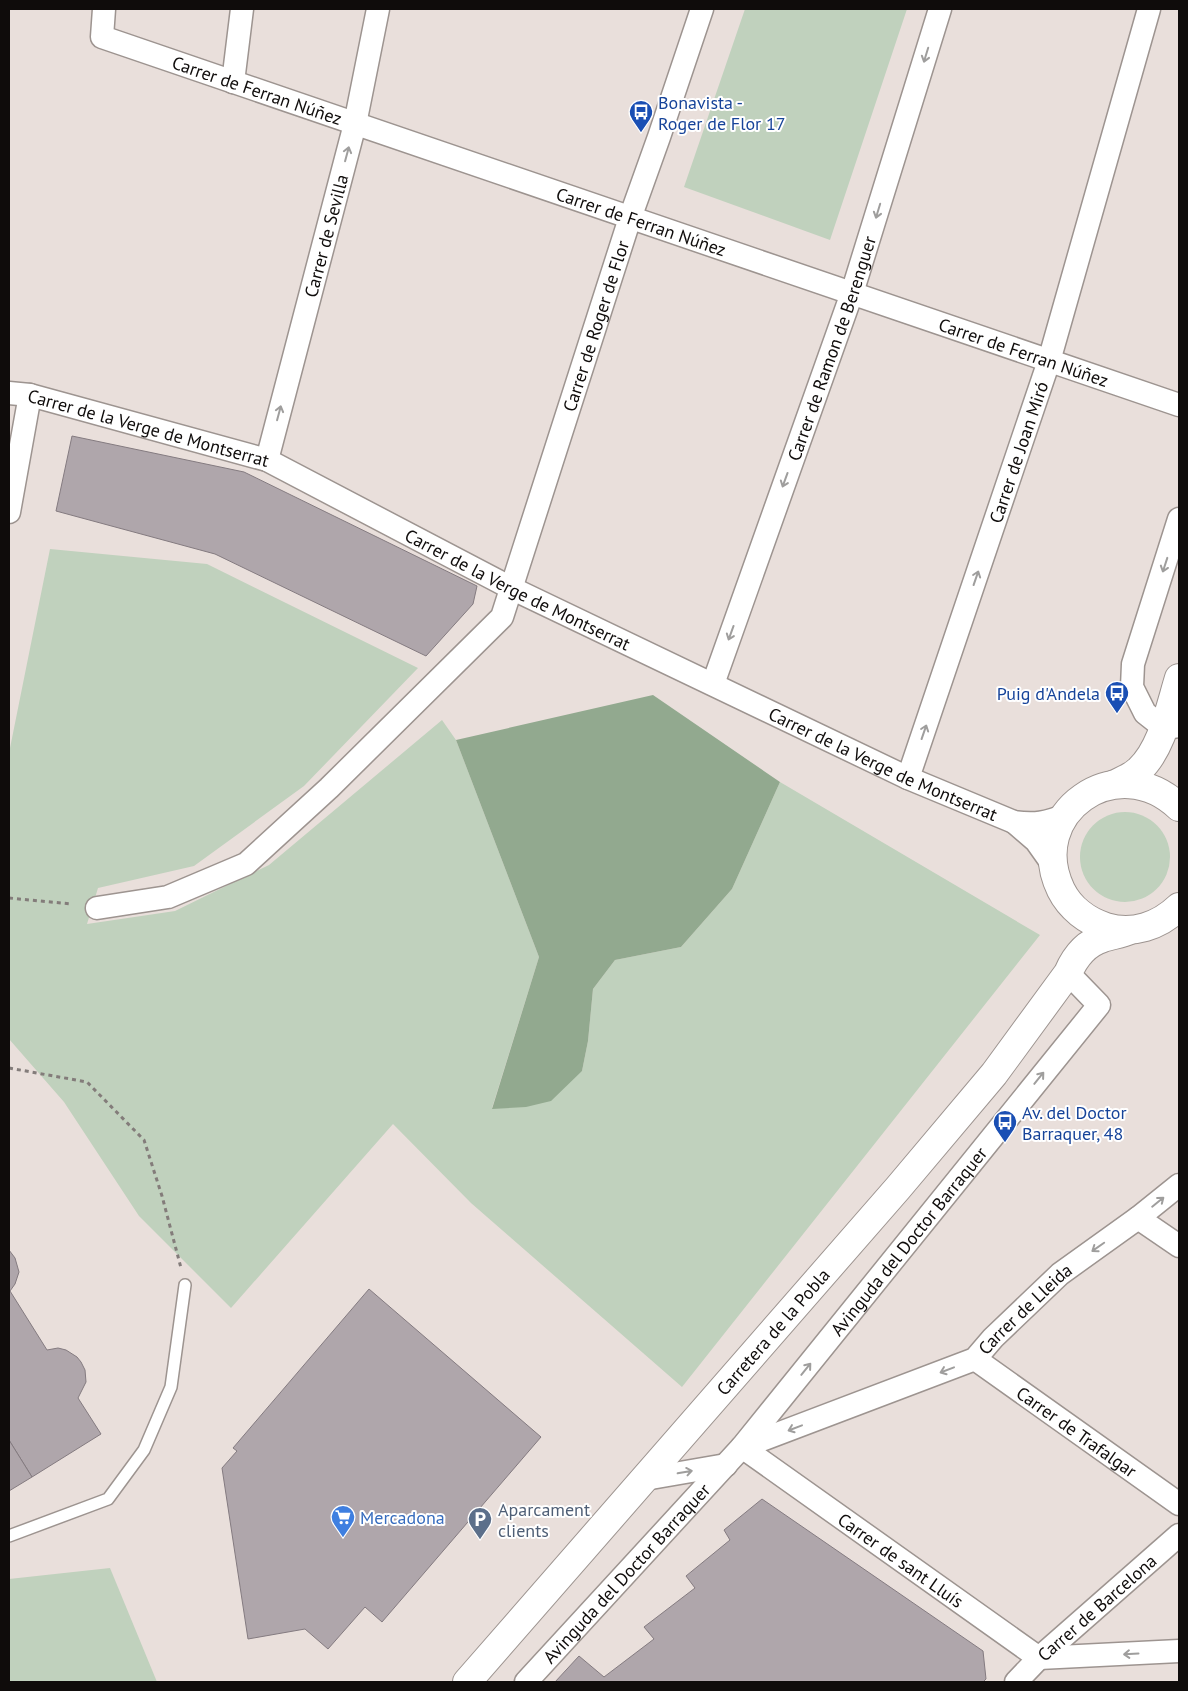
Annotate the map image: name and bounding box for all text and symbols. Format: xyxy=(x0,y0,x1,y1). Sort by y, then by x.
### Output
one-way arrow xyxy=(920,47,930,63)
street label: Carrer de Ferran Núñez xyxy=(169,50,345,130)
place label: Bonavista - Roger de Flor 17 xyxy=(658,91,786,135)
bus stop icon: Bonavista - Roger de Flor 17 xyxy=(628,99,654,133)
one-way arrow xyxy=(343,147,352,163)
street label: Carrer de Sevilla xyxy=(299,172,353,300)
street label: Carrer de Ferran Núñez xyxy=(553,182,729,261)
one-way arrow xyxy=(872,202,882,218)
street label: Carrer de Ramon de Berenguer xyxy=(782,233,881,464)
street label: Carrer de Roger de Flor xyxy=(557,238,634,414)
street label: Carrer de Ferran Núñez xyxy=(936,312,1112,392)
street label: Carrer de Joan Miró xyxy=(984,378,1053,526)
street label: Carrer de la Verge de Montserrat xyxy=(25,383,272,472)
one-way arrow xyxy=(275,405,285,421)
one-way arrow xyxy=(780,472,790,488)
street label: Carrer de la Verge de Montserrat xyxy=(401,523,634,655)
one-way arrow xyxy=(1159,557,1169,573)
one-way arrow xyxy=(972,570,981,586)
one-way arrow xyxy=(726,625,735,641)
bus stop icon: Puig d'Andela xyxy=(1104,680,1130,714)
place label: Puig d'Andela xyxy=(997,682,1100,705)
street label: Carrer de la Verge de Montserrat xyxy=(765,702,1001,825)
one-way arrow xyxy=(920,724,929,740)
one-way arrow xyxy=(1034,1072,1045,1085)
place label: Av. del Doctor Barraquer, 48 xyxy=(1022,1101,1127,1145)
bus stop icon: Av. del Doctor Barraquer, 48 xyxy=(992,1109,1018,1143)
street label: Avinguda del Doctor Barraquer xyxy=(825,1142,992,1340)
one-way arrow xyxy=(1152,1196,1165,1207)
one-way arrow xyxy=(1091,1242,1105,1252)
street label: Carrer de Lleida xyxy=(973,1258,1076,1359)
street label: Carretera de la Pobla xyxy=(711,1263,834,1400)
one-way arrow xyxy=(800,1362,811,1375)
one-way arrow xyxy=(939,1366,955,1375)
street label: Carrer de Trafalgar xyxy=(1012,1381,1142,1482)
one-way arrow xyxy=(788,1423,803,1433)
one-way arrow xyxy=(677,1467,693,1477)
street label: Avinguda del Doctor Barraquer xyxy=(538,1478,715,1668)
place label: Aparcament clients xyxy=(498,1498,590,1542)
supermarket icon: Mercadona xyxy=(330,1504,356,1538)
place label: Mercadona xyxy=(360,1506,445,1529)
parking icon: Aparcament clients xyxy=(467,1506,493,1540)
street label: Carrer de sant Lluís xyxy=(834,1507,968,1612)
street label: Carrer de Barcelona xyxy=(1032,1549,1161,1666)
one-way arrow xyxy=(1123,1649,1139,1658)

